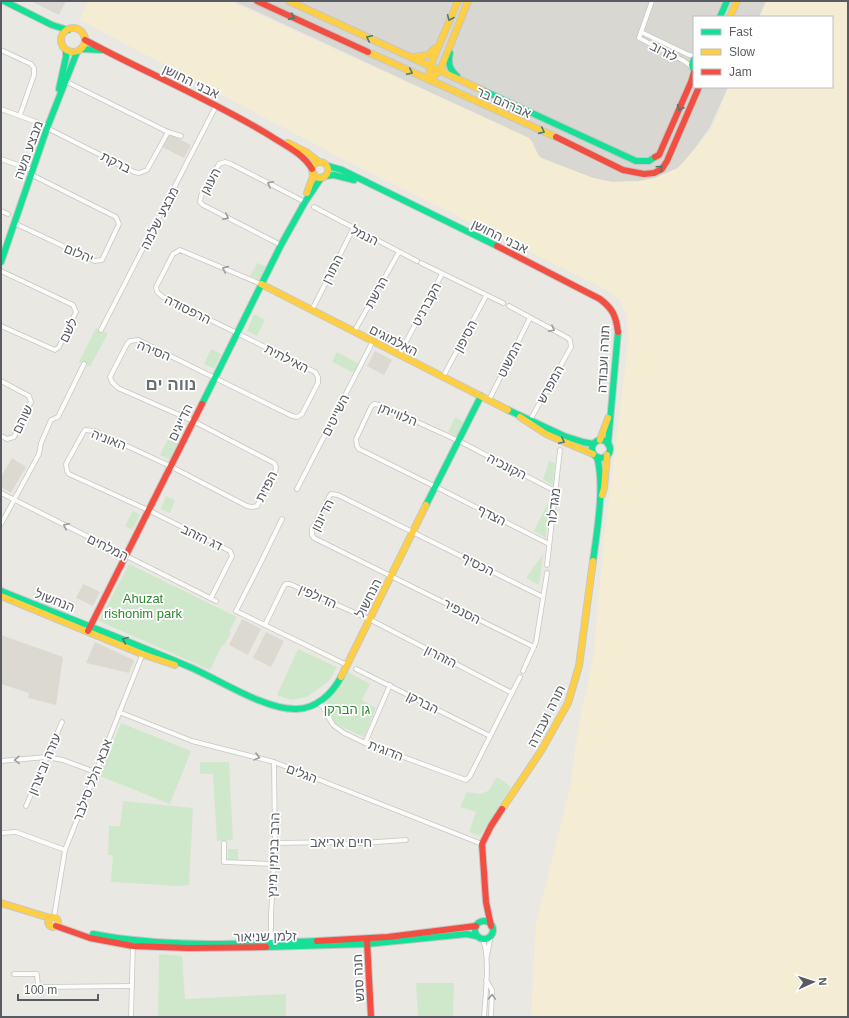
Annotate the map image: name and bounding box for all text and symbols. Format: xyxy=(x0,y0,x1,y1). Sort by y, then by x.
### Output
one-way arrow xyxy=(288,12,296,20)
one-way arrow xyxy=(447,14,455,22)
legend xyxy=(693,16,833,88)
text: Fast xyxy=(729,25,753,39)
one-way arrow xyxy=(365,35,373,43)
street label: לזרוב xyxy=(647,38,680,65)
text: Slow xyxy=(729,45,755,59)
street label: אבני החושן xyxy=(160,61,221,102)
text: Jam xyxy=(729,65,752,79)
one-way arrow xyxy=(406,67,414,75)
street label: אברהם בר xyxy=(474,84,533,121)
one-way arrow xyxy=(677,104,685,112)
street label: מבצע משה xyxy=(11,119,46,182)
one-way arrow xyxy=(537,126,545,134)
street label: ברקת xyxy=(98,149,133,176)
street label: העוגן xyxy=(197,165,224,197)
one-way arrow xyxy=(655,166,663,173)
one-way arrow xyxy=(267,181,274,189)
street label: מבצע שלמה xyxy=(137,184,182,252)
one-way arrow xyxy=(222,212,229,220)
street label: אבני החושן xyxy=(469,216,530,257)
street label: הנמל xyxy=(348,222,381,249)
street label: יהלום xyxy=(62,241,96,266)
street label: התורן xyxy=(319,252,346,286)
one-way arrow xyxy=(222,266,230,274)
street label: הרשת xyxy=(362,274,391,311)
street label: הקברניט xyxy=(409,280,444,329)
street label: הרפסודה xyxy=(162,292,213,327)
street label: לשם xyxy=(56,316,81,345)
street label: הסיפון xyxy=(451,317,480,355)
street label: האלמוגים xyxy=(367,322,421,359)
one-way arrow xyxy=(548,325,556,332)
street label: תורה ועבודה xyxy=(594,325,613,393)
street label: הסירה xyxy=(135,337,173,364)
street label: המשוט xyxy=(494,339,525,380)
street label: האילתית xyxy=(262,341,311,376)
street label: המפרש xyxy=(534,362,567,406)
district label: נווה ים xyxy=(146,375,196,394)
street label: השייטים xyxy=(319,392,352,439)
street label: הלווייתן xyxy=(376,400,420,429)
street label: הדייגים xyxy=(165,401,196,443)
street label: שוהם xyxy=(9,402,36,436)
street label: האוניה xyxy=(89,426,128,453)
one-way arrow xyxy=(558,436,566,444)
street label: הקונכיה xyxy=(484,450,529,483)
street label: הפזית xyxy=(252,468,280,504)
street label: מגדלור xyxy=(544,487,563,527)
street label: הדיונון xyxy=(308,497,337,534)
street label: הצדף xyxy=(475,502,509,529)
street label: דג הזהב xyxy=(179,521,225,554)
one-way arrow xyxy=(62,523,70,531)
street label: המלחים xyxy=(85,531,131,564)
street label: הכסיף xyxy=(459,550,497,579)
street label: הנחשול xyxy=(352,576,385,620)
street label: הדולפין xyxy=(296,581,339,611)
street label: הנחשול xyxy=(33,586,77,615)
park label: Ahuzat rishonim park xyxy=(104,591,183,621)
street label: הסנפיר xyxy=(441,596,483,627)
one-way arrow xyxy=(122,636,129,644)
street label: הזהרון xyxy=(422,642,459,671)
street label: תורה ועבודה xyxy=(524,683,569,750)
street label: הברקן xyxy=(404,688,441,717)
park label: גן הברקן xyxy=(324,702,371,717)
street label: עזרה וביצרון xyxy=(25,731,64,797)
street label: אבא הלל סילבר xyxy=(70,737,115,823)
street label: הדוגית xyxy=(366,737,406,764)
one-way arrow xyxy=(254,753,260,761)
one-way arrow xyxy=(13,755,20,764)
street label: הגלים xyxy=(284,761,320,786)
street label: הרב בנימין מינץ xyxy=(265,812,282,898)
street label: חיים אריאב xyxy=(310,835,372,850)
street label: זלמן שניאור xyxy=(233,928,298,945)
street label: חנה סנש xyxy=(350,953,367,1002)
north arrow xyxy=(793,962,833,1002)
scale bar xyxy=(18,976,98,1002)
text: N xyxy=(817,977,829,986)
text: 100 m xyxy=(24,983,57,997)
one-way arrow xyxy=(487,994,496,1000)

